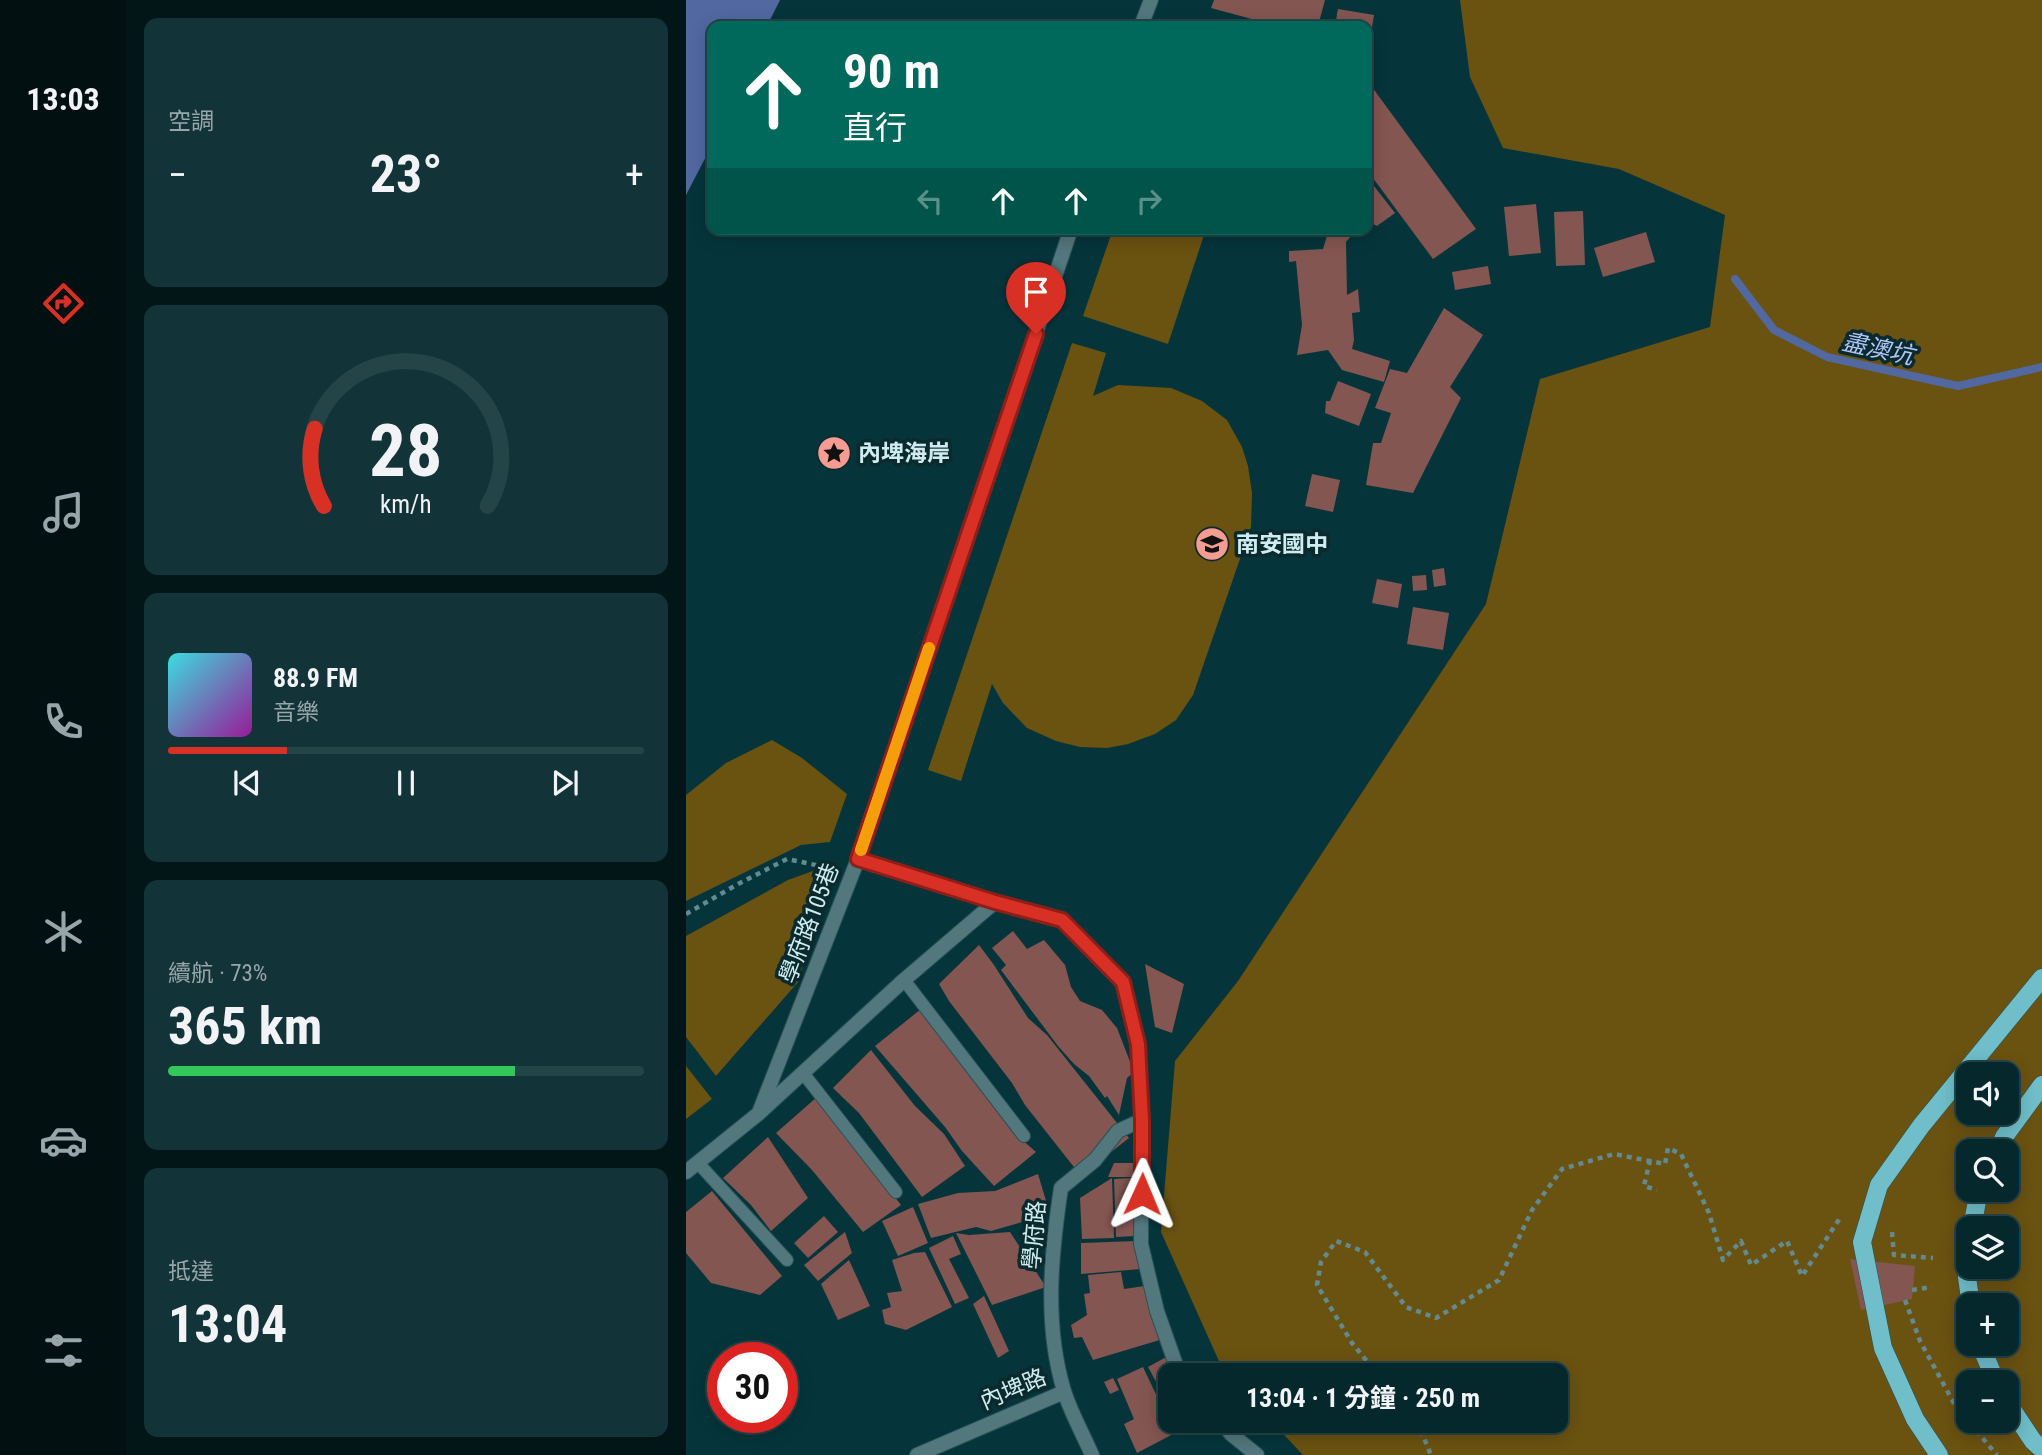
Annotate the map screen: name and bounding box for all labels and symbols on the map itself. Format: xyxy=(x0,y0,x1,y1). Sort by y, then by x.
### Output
pin xyxy=(1006,262,1066,334)
water label: 盡澳坑 xyxy=(1840,328,1919,371)
place icon: 內埤海岸 xyxy=(815,434,853,472)
place label: 內埤海岸 xyxy=(858,440,950,467)
school or university icon: 南安國中 xyxy=(1193,525,1231,563)
place label: 南安國中 xyxy=(1236,531,1328,558)
street label: 學府路105巷 xyxy=(774,859,845,987)
position arrow xyxy=(1105,1157,1179,1231)
street label: 學府路 xyxy=(1018,1199,1051,1271)
speed limit sign: 30 xyxy=(707,1342,798,1433)
street label: 內埤路 xyxy=(976,1364,1050,1415)

